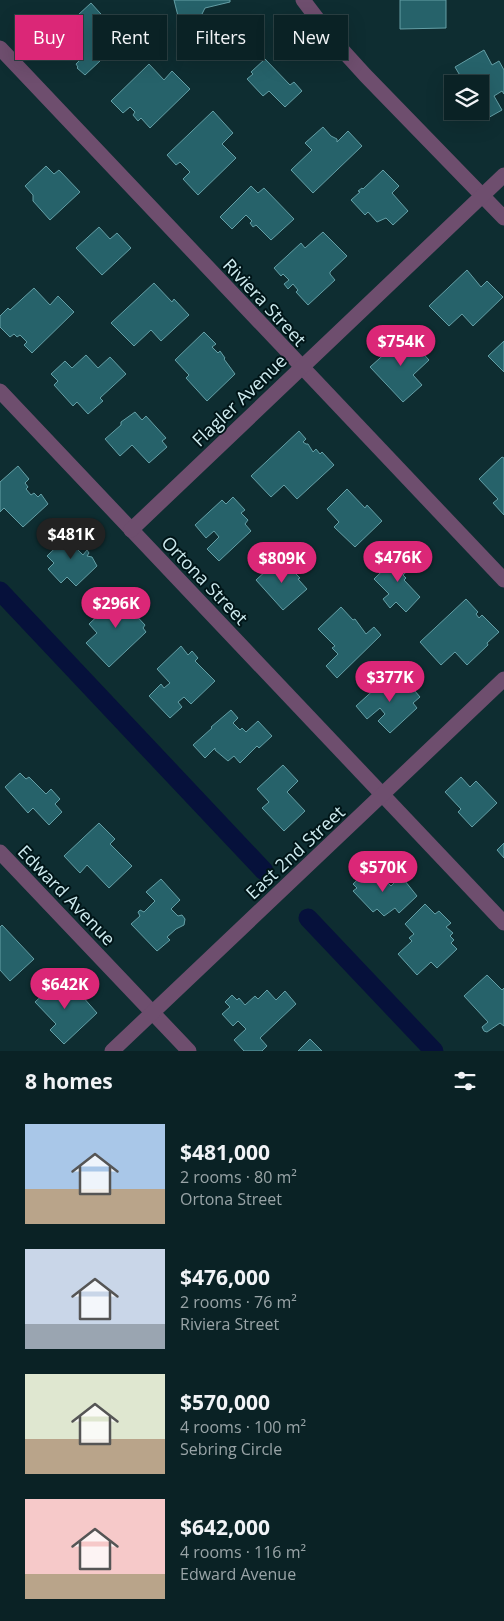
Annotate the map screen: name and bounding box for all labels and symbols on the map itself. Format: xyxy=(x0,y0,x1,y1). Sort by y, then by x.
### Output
street label: Riviera Street xyxy=(218,253,312,351)
pin: $754K xyxy=(366,324,436,367)
street label: Flagler Avenue xyxy=(186,349,292,451)
pin: $481K xyxy=(36,518,106,560)
street label: Ortona Street xyxy=(157,530,253,630)
pin: $476K xyxy=(363,540,433,583)
pin: $809K xyxy=(247,542,317,584)
pin: $296K xyxy=(81,586,151,629)
pin: $377K xyxy=(355,660,425,703)
street label: East 2nd Street xyxy=(240,800,350,904)
street label: Edward Avenue xyxy=(13,840,121,950)
pin: $570K xyxy=(348,850,418,893)
pin: $642K xyxy=(30,968,100,1010)

